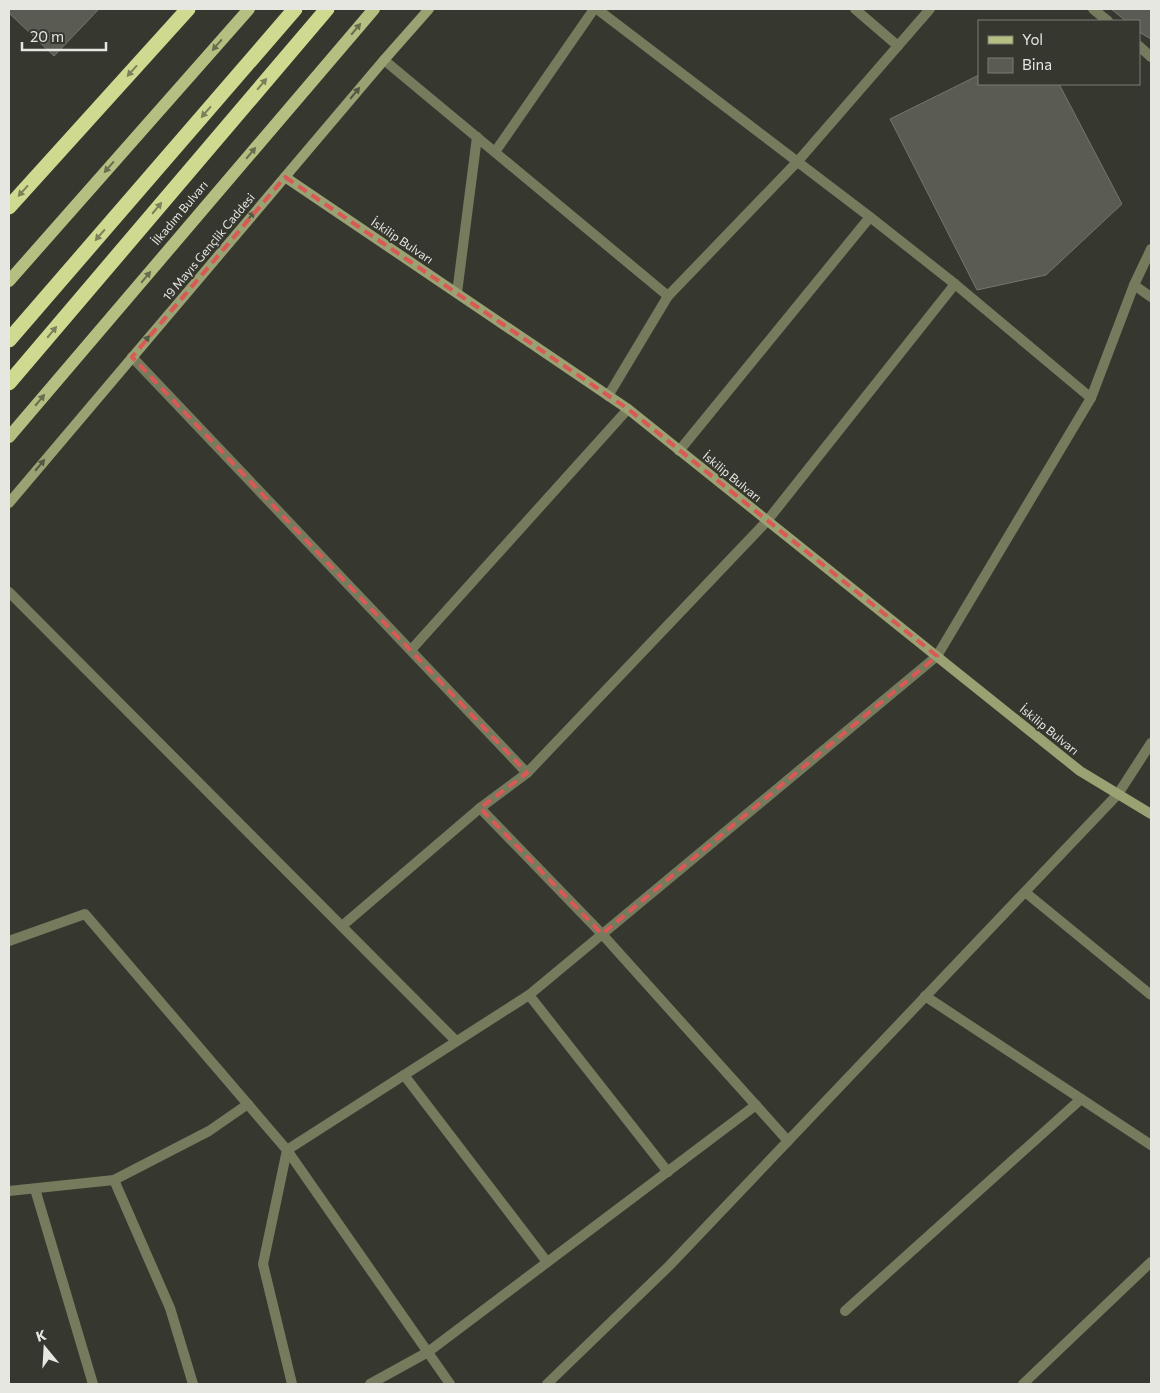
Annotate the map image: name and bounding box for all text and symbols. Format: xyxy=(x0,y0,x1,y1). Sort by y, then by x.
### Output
scale bar xyxy=(22,20,106,52)
legend xyxy=(978,20,1140,85)
one-way arrow xyxy=(351,23,362,36)
text: 20 m xyxy=(30,27,64,45)
text: Yol xyxy=(1022,30,1043,48)
one-way arrow xyxy=(211,39,223,51)
text: Bina xyxy=(1022,55,1052,73)
one-way arrow xyxy=(126,64,138,76)
one-way arrow xyxy=(257,78,268,91)
one-way arrow xyxy=(350,87,361,100)
one-way arrow xyxy=(201,106,212,118)
one-way arrow xyxy=(245,147,257,159)
one-way arrow xyxy=(104,161,115,174)
street label: İlkadım Bulvarı xyxy=(148,177,210,247)
one-way arrow xyxy=(17,185,29,197)
street label: 19 Mayıs Gençlik Caddesi xyxy=(159,190,257,303)
one-way arrow xyxy=(151,203,163,215)
one-way arrow xyxy=(245,211,256,224)
street label: İskilip Bulvarı xyxy=(369,214,436,266)
one-way arrow xyxy=(94,229,106,241)
one-way arrow xyxy=(140,270,151,283)
one-way arrow xyxy=(46,326,57,339)
one-way arrow xyxy=(140,335,151,348)
one-way arrow xyxy=(35,394,46,407)
street label: İskilip Bulvarı xyxy=(700,448,765,504)
one-way arrow xyxy=(35,459,46,472)
street label: İskilip Bulvarı xyxy=(1017,701,1082,757)
north arrow xyxy=(20,1323,70,1373)
text: K xyxy=(34,1325,48,1345)

